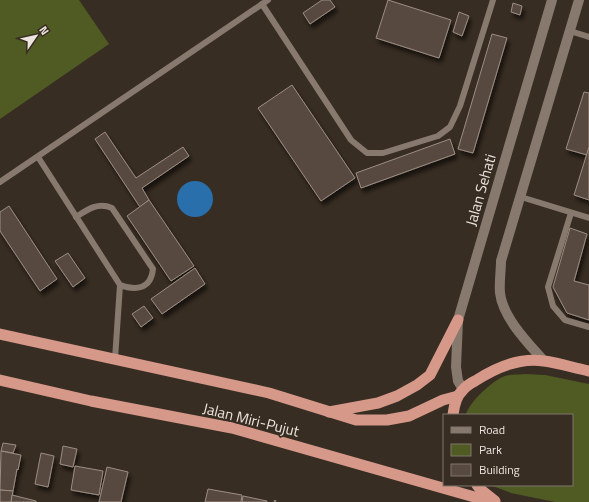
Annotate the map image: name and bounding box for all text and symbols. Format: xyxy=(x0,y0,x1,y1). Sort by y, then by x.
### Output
north arrow xyxy=(16,16,56,56)
text: N xyxy=(36,23,53,38)
street label: Jalan Sehati xyxy=(459,151,502,229)
street label: Jalan Miri-Pujut xyxy=(201,396,302,443)
legend xyxy=(443,414,573,486)
text: Road xyxy=(479,420,505,439)
text: Park xyxy=(479,440,502,459)
text: Building xyxy=(479,460,520,479)

